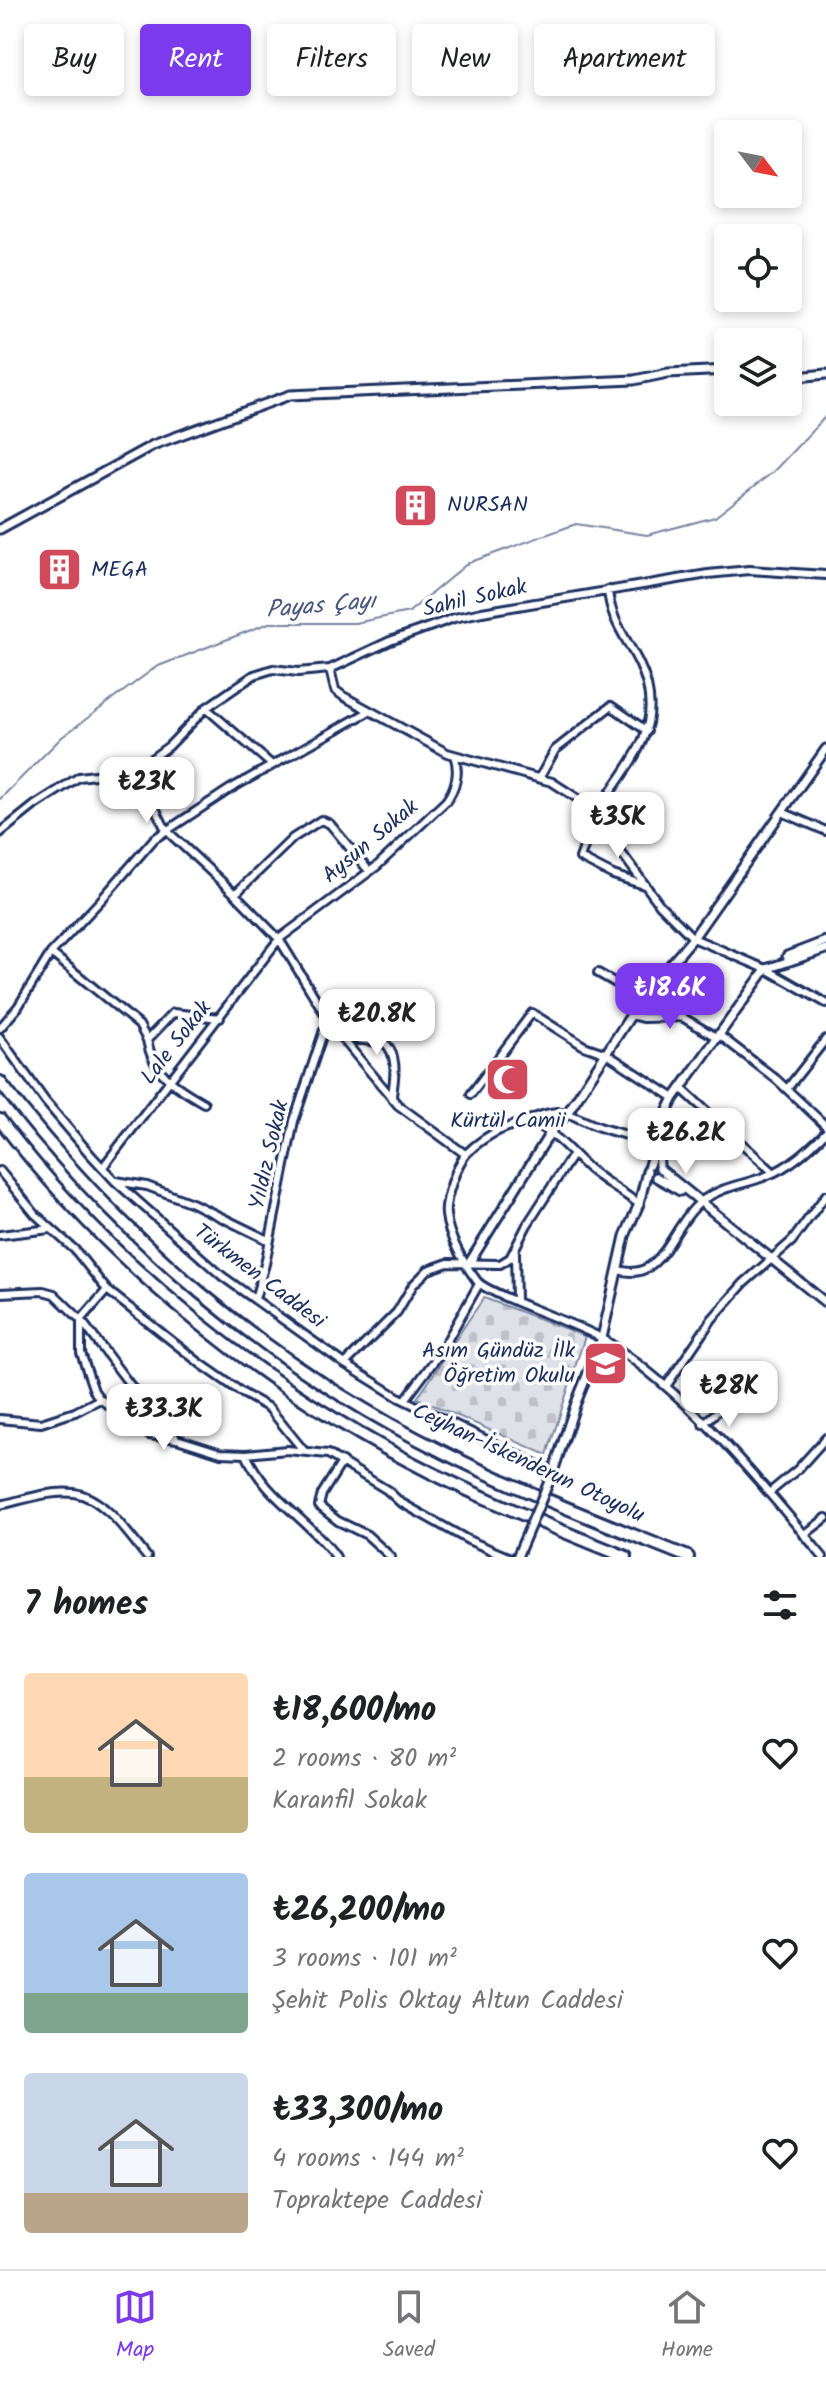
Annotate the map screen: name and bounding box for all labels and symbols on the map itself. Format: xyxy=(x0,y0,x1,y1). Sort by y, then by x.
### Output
north arrow xyxy=(714,120,802,208)
building icon: NURSAN xyxy=(392,481,440,529)
place label: NURSAN xyxy=(447,488,528,523)
building icon: MEGA xyxy=(36,546,84,594)
place label: MEGA xyxy=(91,553,148,588)
street label: Sahil Sokak xyxy=(419,570,531,628)
water label: Payas Çayı xyxy=(265,582,379,630)
pin: ₺23K xyxy=(100,757,194,825)
street label: Aysun Sokak xyxy=(315,791,428,893)
pin: ₺35K xyxy=(571,792,665,860)
pin: ₺18.6K xyxy=(605,963,735,1031)
pin: ₺20.8K xyxy=(312,989,442,1057)
street label: Lale Sokak xyxy=(133,993,222,1093)
mosque icon: Kürtül Camii xyxy=(484,1056,532,1104)
street label: Yıldız Sokak xyxy=(240,1096,300,1213)
place label: Kürtül Camii xyxy=(450,1104,567,1139)
pin: ₺26.2K xyxy=(621,1108,751,1176)
street label: Türkmen Caddesi xyxy=(185,1216,333,1339)
place label: Asım Gündüz İlk Öğretim Okulu xyxy=(422,1334,576,1394)
school or university icon: Asım Gündüz İlk Öğretim Okulu xyxy=(582,1340,630,1388)
pin: ₺28K xyxy=(682,1361,776,1429)
pin: ₺33.3K xyxy=(99,1384,229,1452)
street label: Ceyhan-İskenderun Otoyolu xyxy=(406,1395,650,1533)

